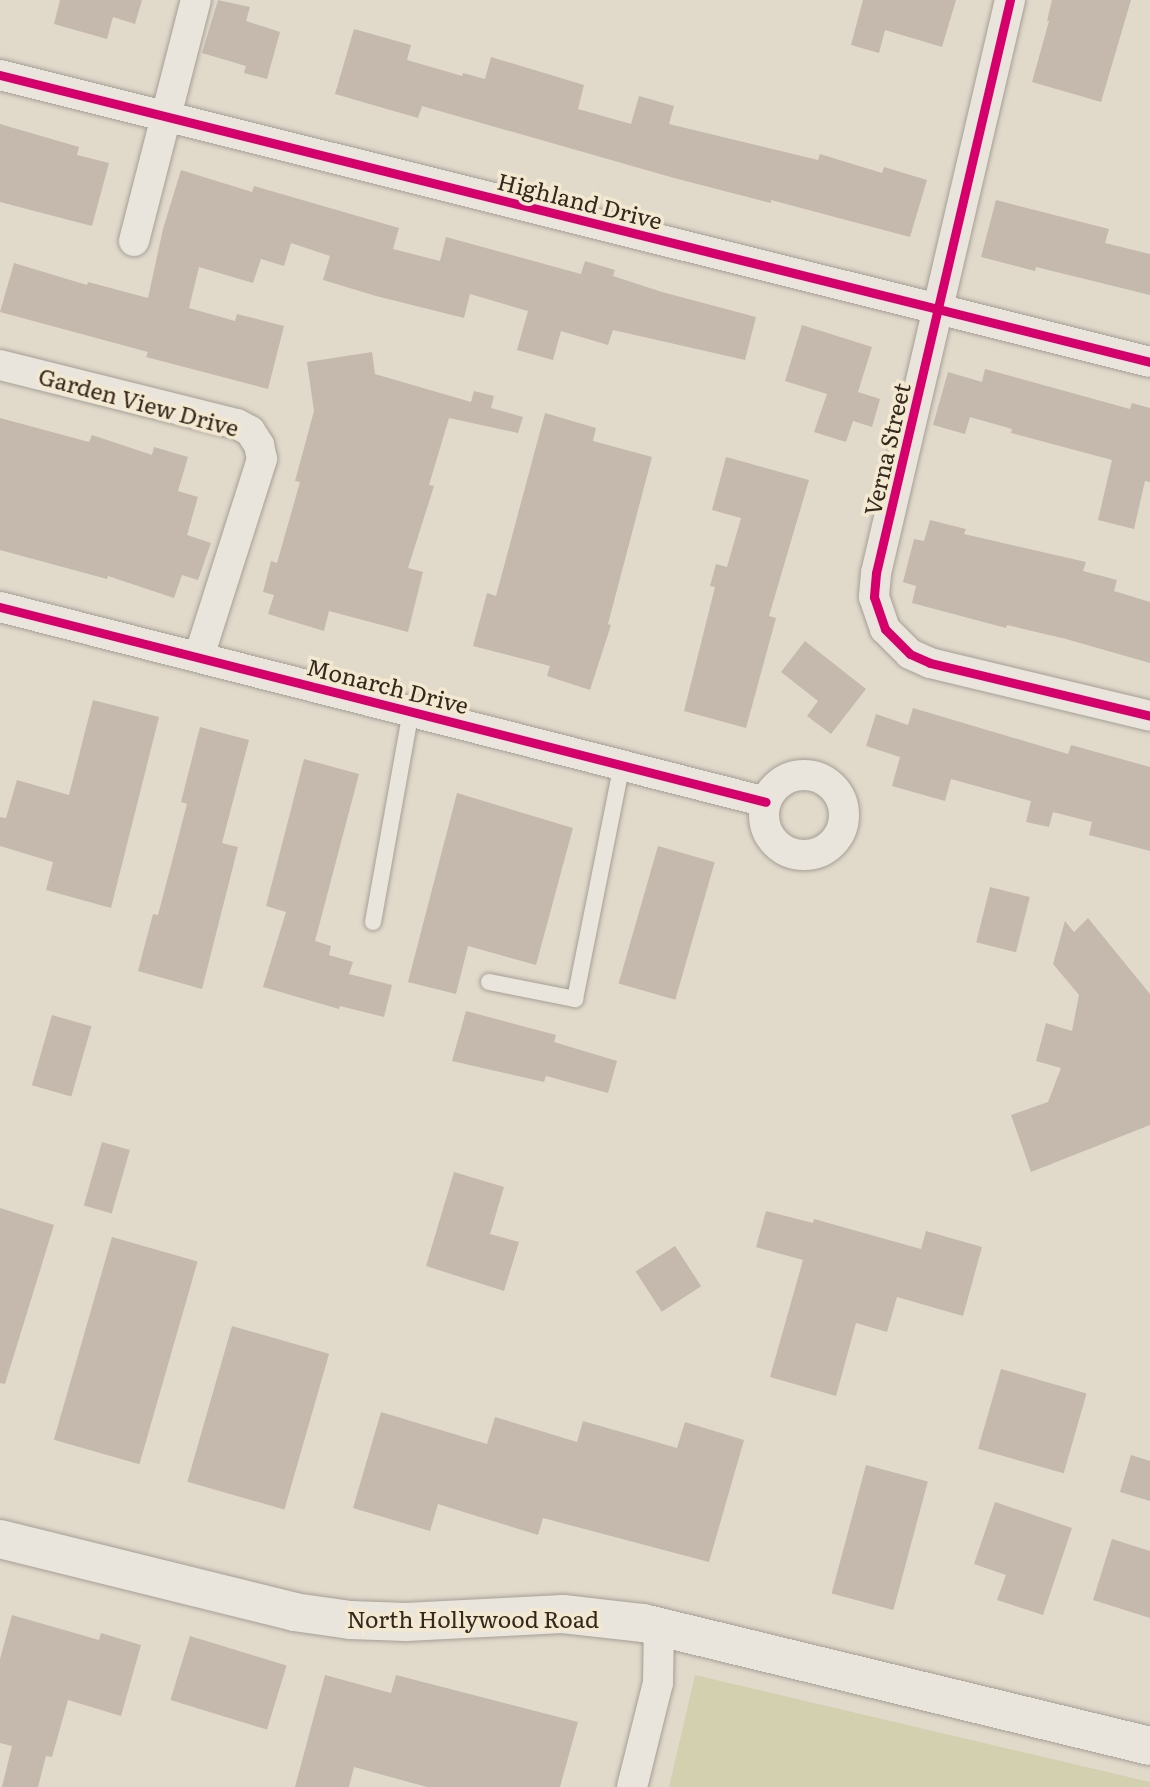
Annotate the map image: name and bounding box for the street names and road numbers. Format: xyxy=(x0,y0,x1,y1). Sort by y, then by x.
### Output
street label: Highland Drive xyxy=(495,166,665,234)
street label: Garden View Drive xyxy=(36,361,242,441)
street label: Verna Street xyxy=(857,380,915,518)
street label: Monarch Drive xyxy=(304,652,472,718)
street label: North Hollywood Road xyxy=(347,1604,599,1632)

